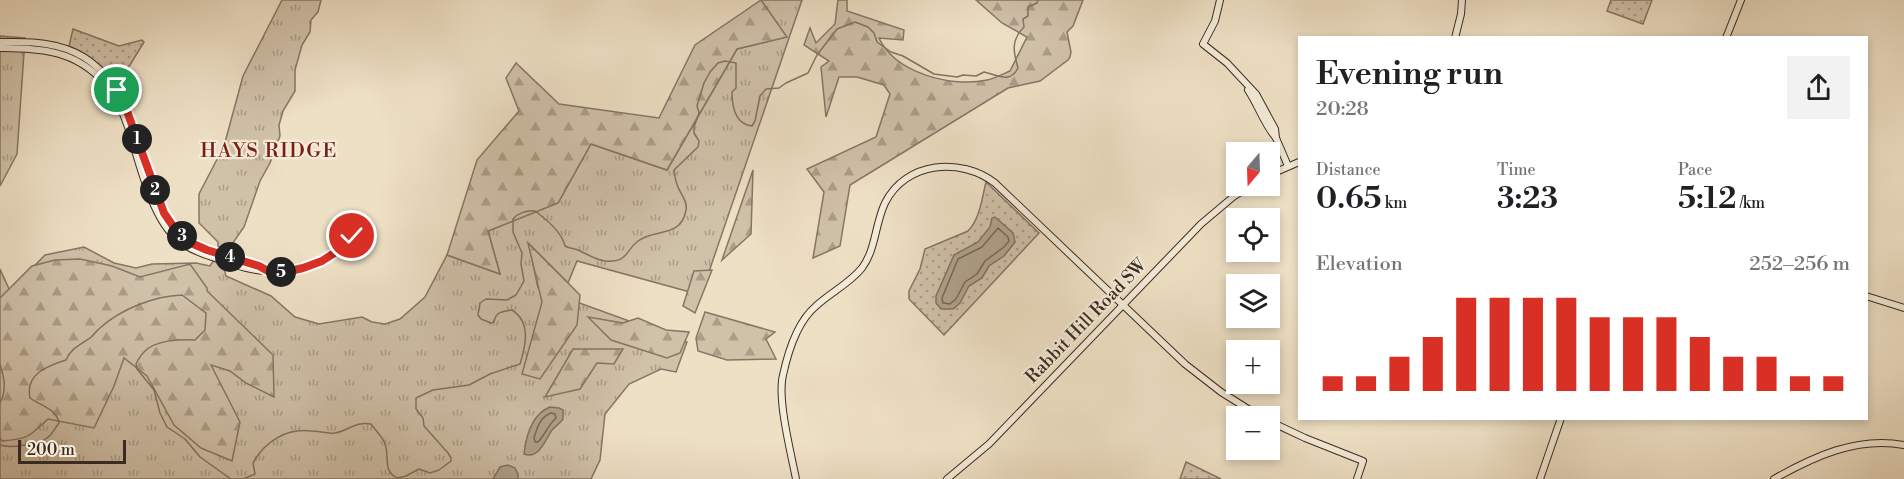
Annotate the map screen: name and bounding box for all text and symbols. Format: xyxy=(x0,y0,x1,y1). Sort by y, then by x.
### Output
text: Evening run xyxy=(1316,54,1503,95)
button: share xyxy=(1787,56,1850,119)
pin xyxy=(91,64,142,115)
icon: arrive xyxy=(100,73,133,106)
text: 20:28 xyxy=(1316,97,1369,122)
pin: 1 xyxy=(122,124,152,154)
text: 1 xyxy=(133,129,141,149)
district label: HAYS RIDGE xyxy=(200,139,338,164)
north arrow xyxy=(1226,142,1280,196)
map controls xyxy=(1226,142,1280,460)
text: Distance xyxy=(1316,160,1381,180)
text: Time xyxy=(1497,160,1536,180)
text: Pace xyxy=(1678,160,1712,180)
pin: 2 xyxy=(140,175,170,205)
text: 2 xyxy=(150,180,160,200)
text: 0.65 xyxy=(1316,180,1382,218)
text: 3:23 xyxy=(1497,180,1558,218)
text: 5:12 xyxy=(1678,180,1736,218)
text: km xyxy=(1382,193,1407,213)
text: /km xyxy=(1736,193,1765,213)
button: locate xyxy=(1226,208,1280,262)
pin xyxy=(326,210,377,261)
icon: check xyxy=(335,219,368,252)
pin: 3 xyxy=(167,221,197,251)
text: 3 xyxy=(177,226,187,246)
pin: 4 xyxy=(215,242,245,272)
text: 4 xyxy=(225,247,235,267)
text: Elevation xyxy=(1316,252,1403,277)
text: 252–256 m xyxy=(1749,252,1850,277)
street label: Rabbit Hill Road SW xyxy=(1021,253,1152,388)
pin: 5 xyxy=(266,257,296,287)
text: 5 xyxy=(276,262,286,282)
button: layers xyxy=(1226,274,1280,328)
button: + xyxy=(1226,340,1280,394)
button: − xyxy=(1226,406,1280,460)
scale bar xyxy=(18,437,126,464)
text: 200 m xyxy=(27,440,75,460)

